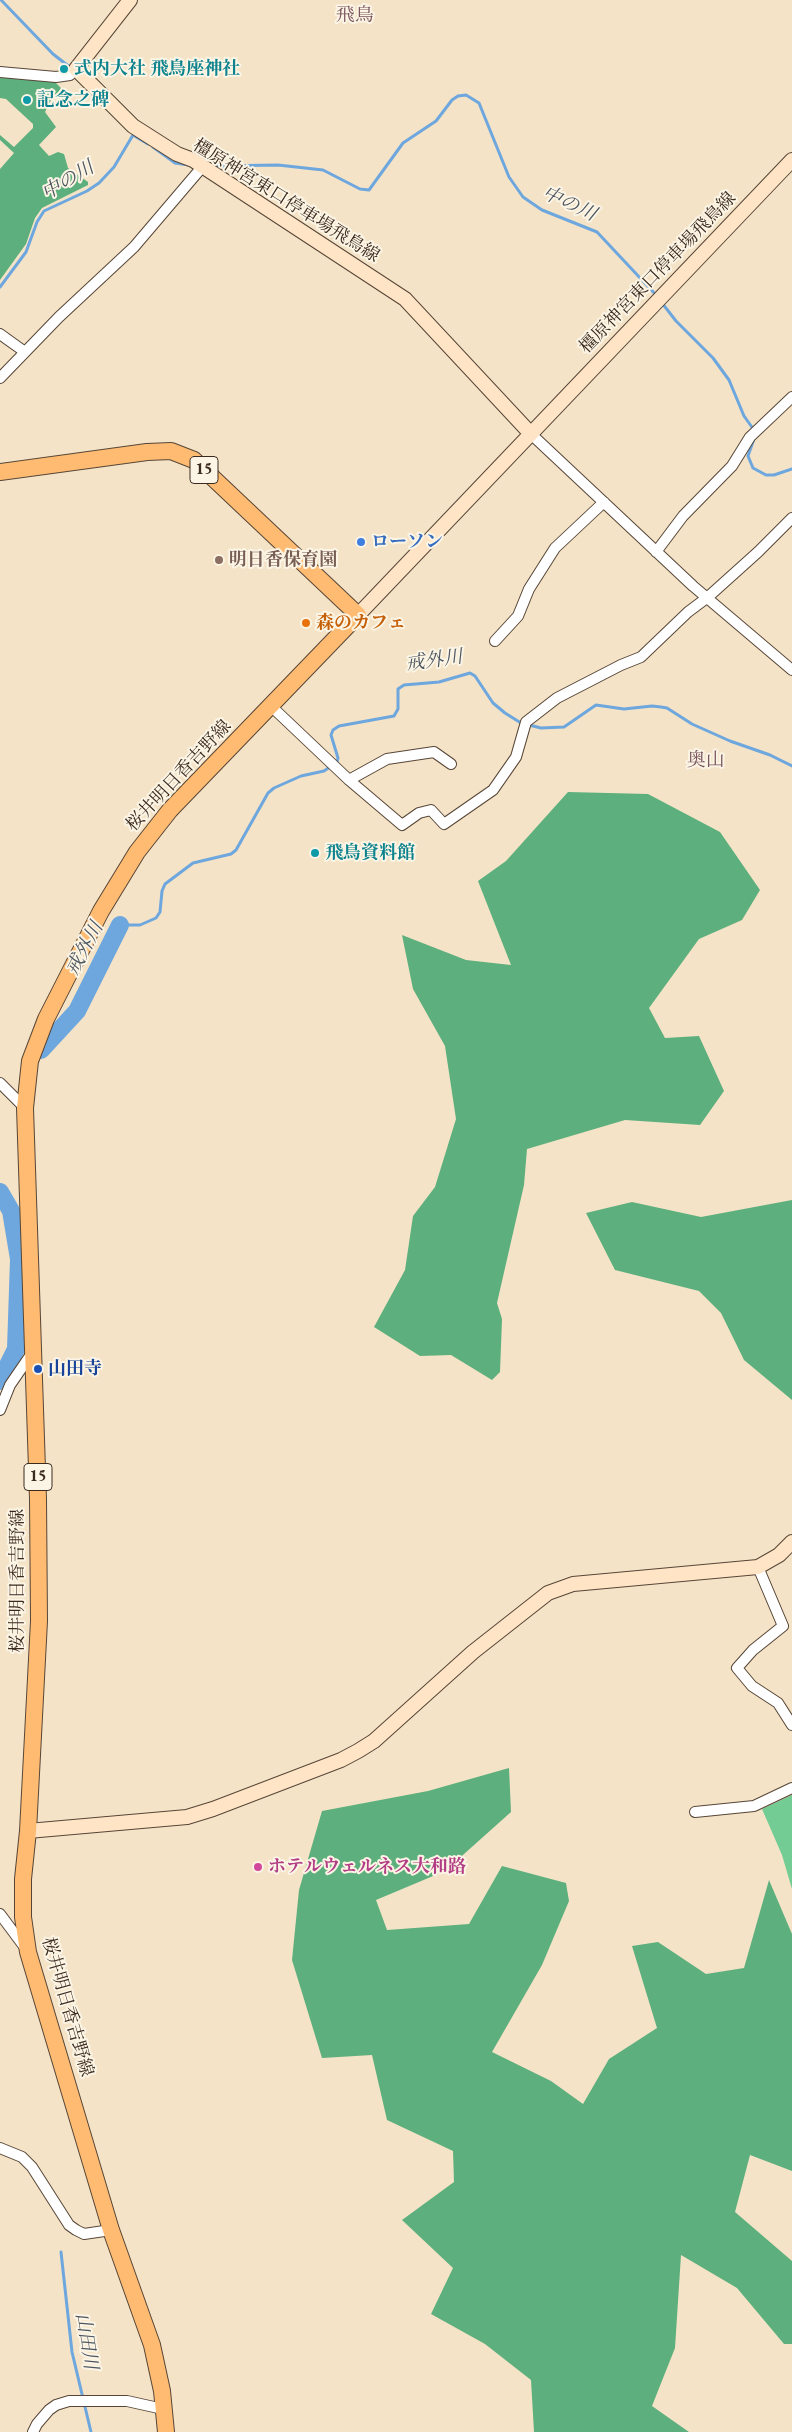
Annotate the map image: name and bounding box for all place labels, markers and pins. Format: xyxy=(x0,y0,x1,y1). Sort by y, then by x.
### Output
place label: 式内大社 飛鳥座神社 xyxy=(74,58,240,80)
marker: 式内大社 飛鳥座神社 xyxy=(58,63,70,75)
place label: 記念之碑 xyxy=(37,89,109,111)
marker: 記念之碑 xyxy=(21,94,33,106)
place label: ローソン xyxy=(371,531,443,553)
marker: ローソン xyxy=(355,536,367,548)
place label: 明日香保育園 xyxy=(229,549,337,571)
marker: 明日香保育園 xyxy=(213,554,225,566)
place label: 森のカフェ xyxy=(316,612,406,634)
marker: 森のカフェ xyxy=(300,617,312,629)
place label: 飛鳥資料館 xyxy=(325,842,415,864)
marker: 飛鳥資料館 xyxy=(309,847,321,859)
place label: 山田寺 xyxy=(48,1358,102,1380)
marker: 山田寺 xyxy=(32,1363,44,1375)
place label: ホテルウェルネス大和路 xyxy=(268,1856,466,1878)
marker: ホテルウェルネス大和路 xyxy=(252,1861,264,1873)

